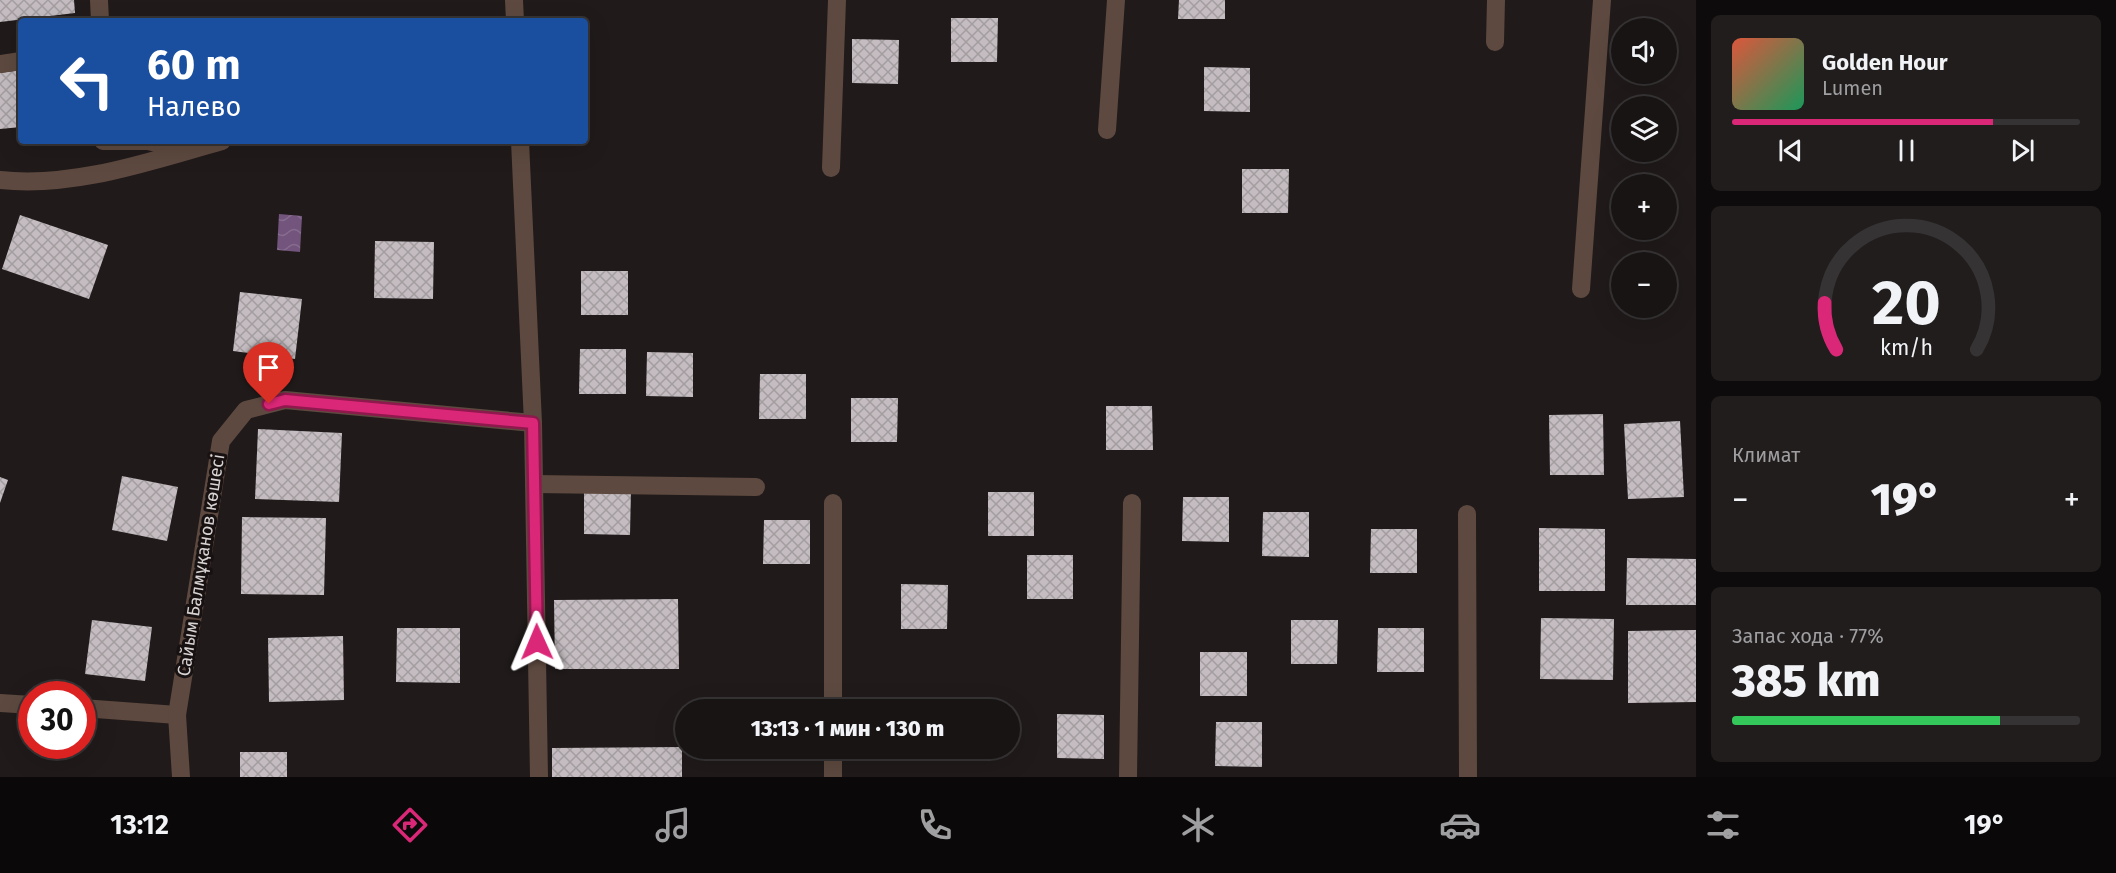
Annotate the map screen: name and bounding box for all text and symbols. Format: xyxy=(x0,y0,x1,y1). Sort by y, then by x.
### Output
map controls xyxy=(1611,18,1677,318)
button: sound xyxy=(1611,18,1677,84)
text: 60 m xyxy=(147,40,241,90)
icon: left xyxy=(48,42,126,120)
text: Golden Hour xyxy=(1822,49,1948,76)
text: Lumen xyxy=(1822,76,1883,100)
text: Налево xyxy=(147,91,241,123)
button: layers xyxy=(1611,96,1677,162)
icon: previous xyxy=(1774,134,1807,167)
icon: pause xyxy=(1890,134,1923,167)
icon: next xyxy=(2006,134,2039,167)
button: + xyxy=(1611,174,1677,240)
button: − xyxy=(1611,252,1677,318)
text: 20 xyxy=(1872,266,1940,341)
text: km/h xyxy=(1879,336,1933,362)
pin xyxy=(243,342,294,404)
icon: arrive xyxy=(252,351,285,384)
text: Климат xyxy=(1732,443,1800,467)
street label: Сайым Балмұқанов көшесі xyxy=(173,452,229,678)
text: 19° xyxy=(1871,473,1941,527)
text: − xyxy=(1732,480,1749,520)
text: + xyxy=(2064,480,2080,520)
position arrow xyxy=(505,610,569,674)
text: Запас хода · 77% xyxy=(1732,624,1884,648)
text: 385 km xyxy=(1732,654,1880,708)
speed limit sign: 30 xyxy=(18,681,96,759)
text: 13:13 · 1 мин · 130 m xyxy=(751,715,944,742)
icon: directions xyxy=(389,804,431,846)
icon: music xyxy=(652,804,694,846)
icon: phone xyxy=(914,804,956,846)
icon: climate xyxy=(1177,804,1219,846)
icon: car xyxy=(1439,804,1481,846)
icon: filters xyxy=(1702,804,1744,846)
text: 13:12 xyxy=(110,809,169,841)
text: 19° xyxy=(1964,809,2006,841)

